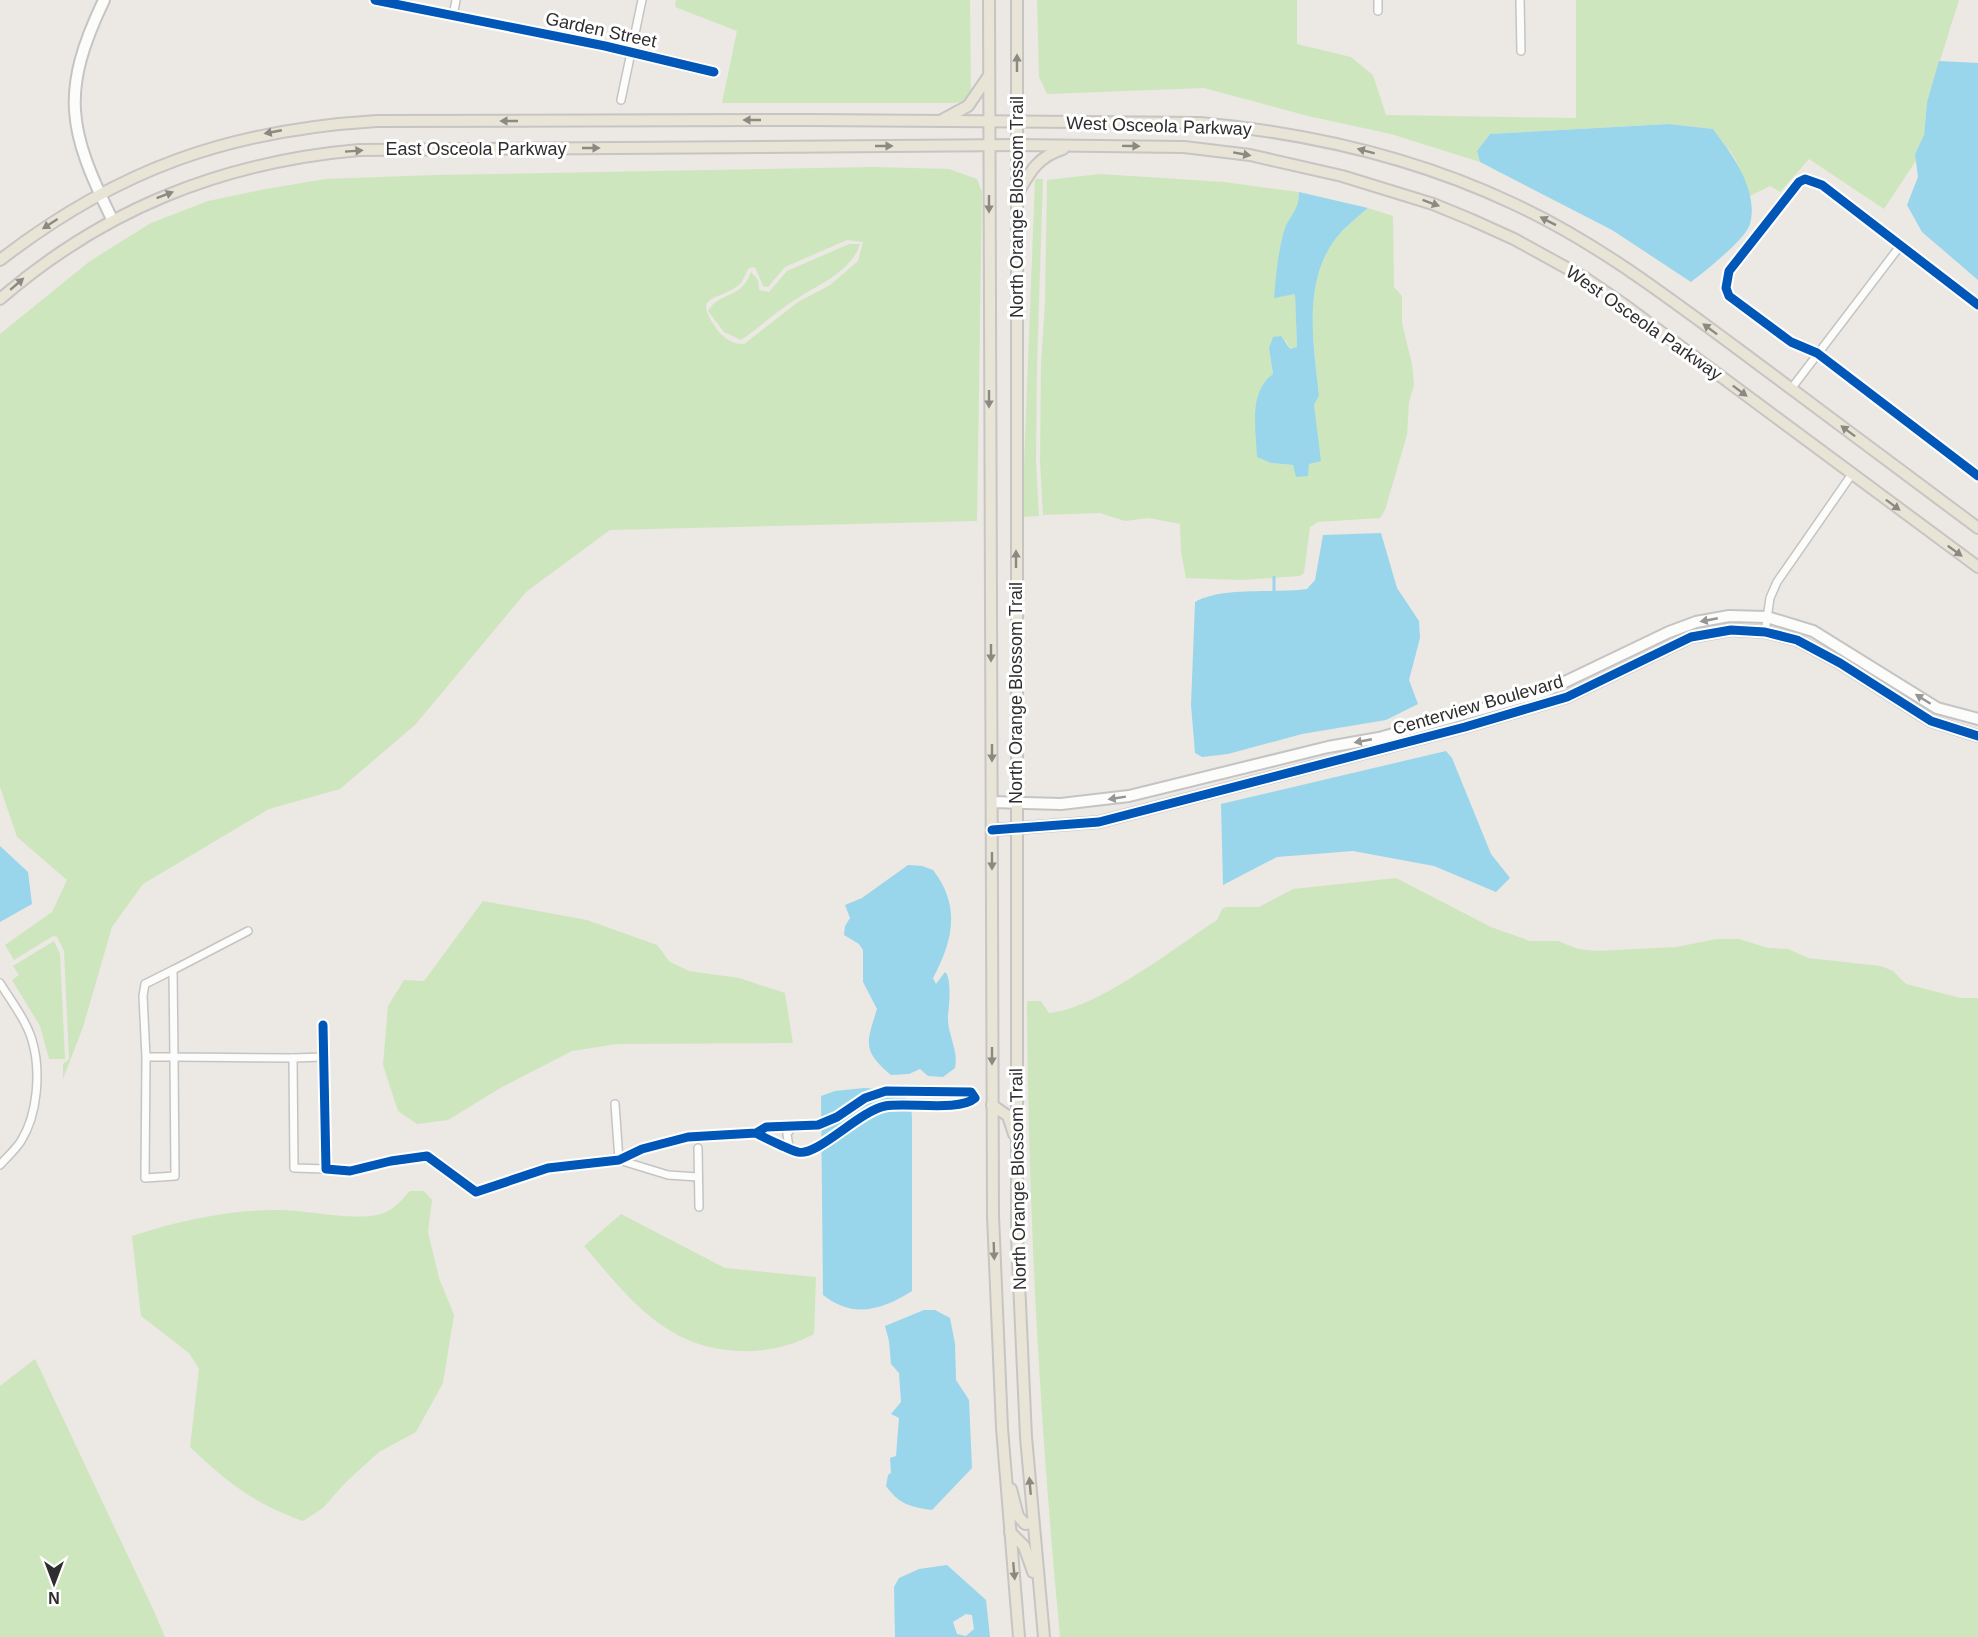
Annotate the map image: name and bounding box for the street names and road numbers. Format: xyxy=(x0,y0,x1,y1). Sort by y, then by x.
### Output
street label: Garden Street xyxy=(544,8,658,52)
street label: North Orange Blossom Trail xyxy=(1007,96,1027,318)
street label: West Osceola Parkway xyxy=(1066,113,1252,139)
street label: East Osceola Parkway xyxy=(385,139,567,159)
street label: West Osceola Parkway xyxy=(1562,262,1726,384)
street label: North Orange Blossom Trail xyxy=(1006,582,1026,804)
street label: Centerview Boulevard xyxy=(1391,671,1565,739)
street label: North Orange Blossom Trail xyxy=(1006,1068,1030,1290)

